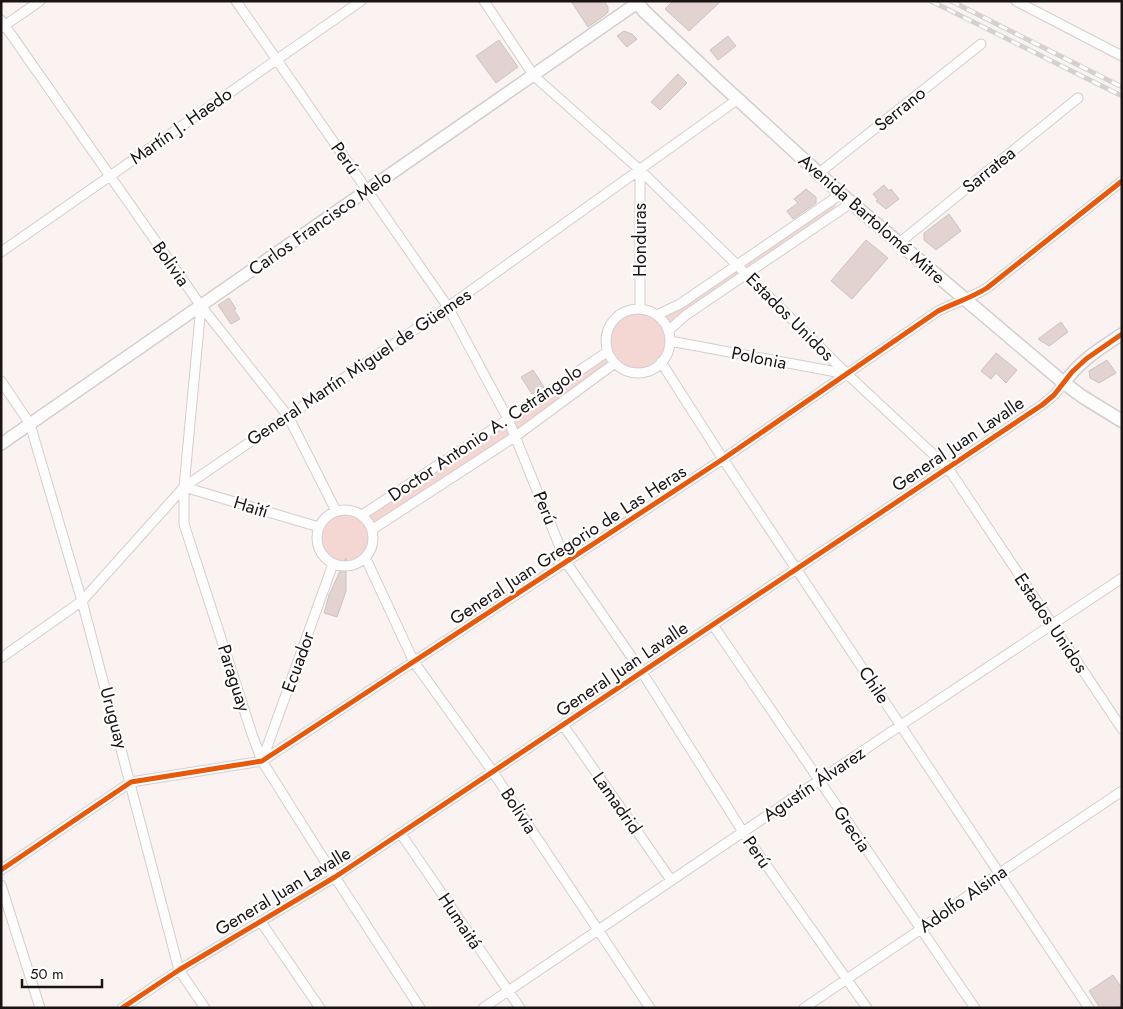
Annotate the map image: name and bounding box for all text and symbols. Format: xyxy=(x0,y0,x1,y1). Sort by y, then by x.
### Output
street label: Serrano xyxy=(869,80,931,138)
street label: Martín J. Haedo xyxy=(125,81,237,171)
street label: Perú xyxy=(325,137,365,179)
street label: Sarratea xyxy=(957,140,1021,200)
street label: Avenida Bartolomé Mitre xyxy=(793,148,951,290)
street label: Carlos Francisco Melo xyxy=(243,164,397,282)
street label: Honduras xyxy=(627,203,653,277)
street label: Bolivia xyxy=(146,236,196,292)
street label: Estados Unidos xyxy=(740,267,840,367)
street label: General Martín Miguel de Güemes xyxy=(242,282,476,452)
street label: Polonia xyxy=(729,340,789,376)
street label: Doctor Antonio A. Cetrángolo xyxy=(383,358,587,508)
street label: General Juan Lavalle xyxy=(887,390,1029,498)
street label: General Juan Gregorio de Las Heras xyxy=(445,459,691,631)
street label: Perú xyxy=(527,487,563,529)
street label: Haití xyxy=(230,489,273,525)
street label: Estados Unidos xyxy=(1008,568,1094,678)
street label: General Juan Lavalle xyxy=(551,615,693,723)
street label: Ecuador xyxy=(275,627,321,696)
street label: Paraguay xyxy=(211,641,257,715)
street label: Chile xyxy=(852,661,896,709)
street label: Uruguay xyxy=(93,684,135,752)
street label: Agustín Álvarez xyxy=(758,740,871,828)
street label: Lamadrid xyxy=(586,767,648,839)
street label: Bolivia xyxy=(494,783,544,839)
street label: Grecia xyxy=(827,801,877,857)
street label: Perú xyxy=(737,831,777,873)
street label: General Juan Lavalle xyxy=(210,840,356,942)
street label: Adolfo Alsina xyxy=(914,859,1012,939)
street label: Humaitá xyxy=(432,888,488,954)
scale bar xyxy=(22,956,102,988)
text: 50 m xyxy=(30,963,64,985)

